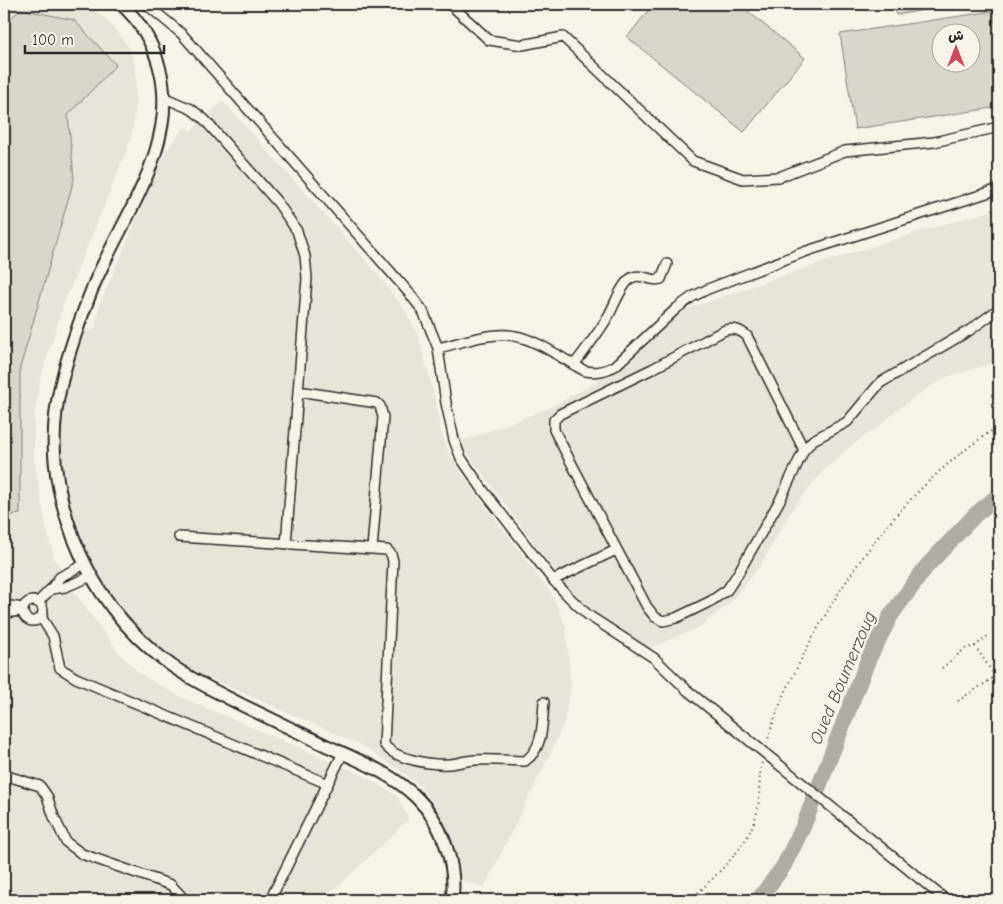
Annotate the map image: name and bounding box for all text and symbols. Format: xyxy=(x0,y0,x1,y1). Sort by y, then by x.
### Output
scale bar xyxy=(25,22,164,54)
north arrow xyxy=(930,22,980,72)
text: ش xyxy=(948,27,964,44)
text: 100 m xyxy=(32,31,74,49)
water label: Oued Boumerzoug xyxy=(805,608,881,748)

